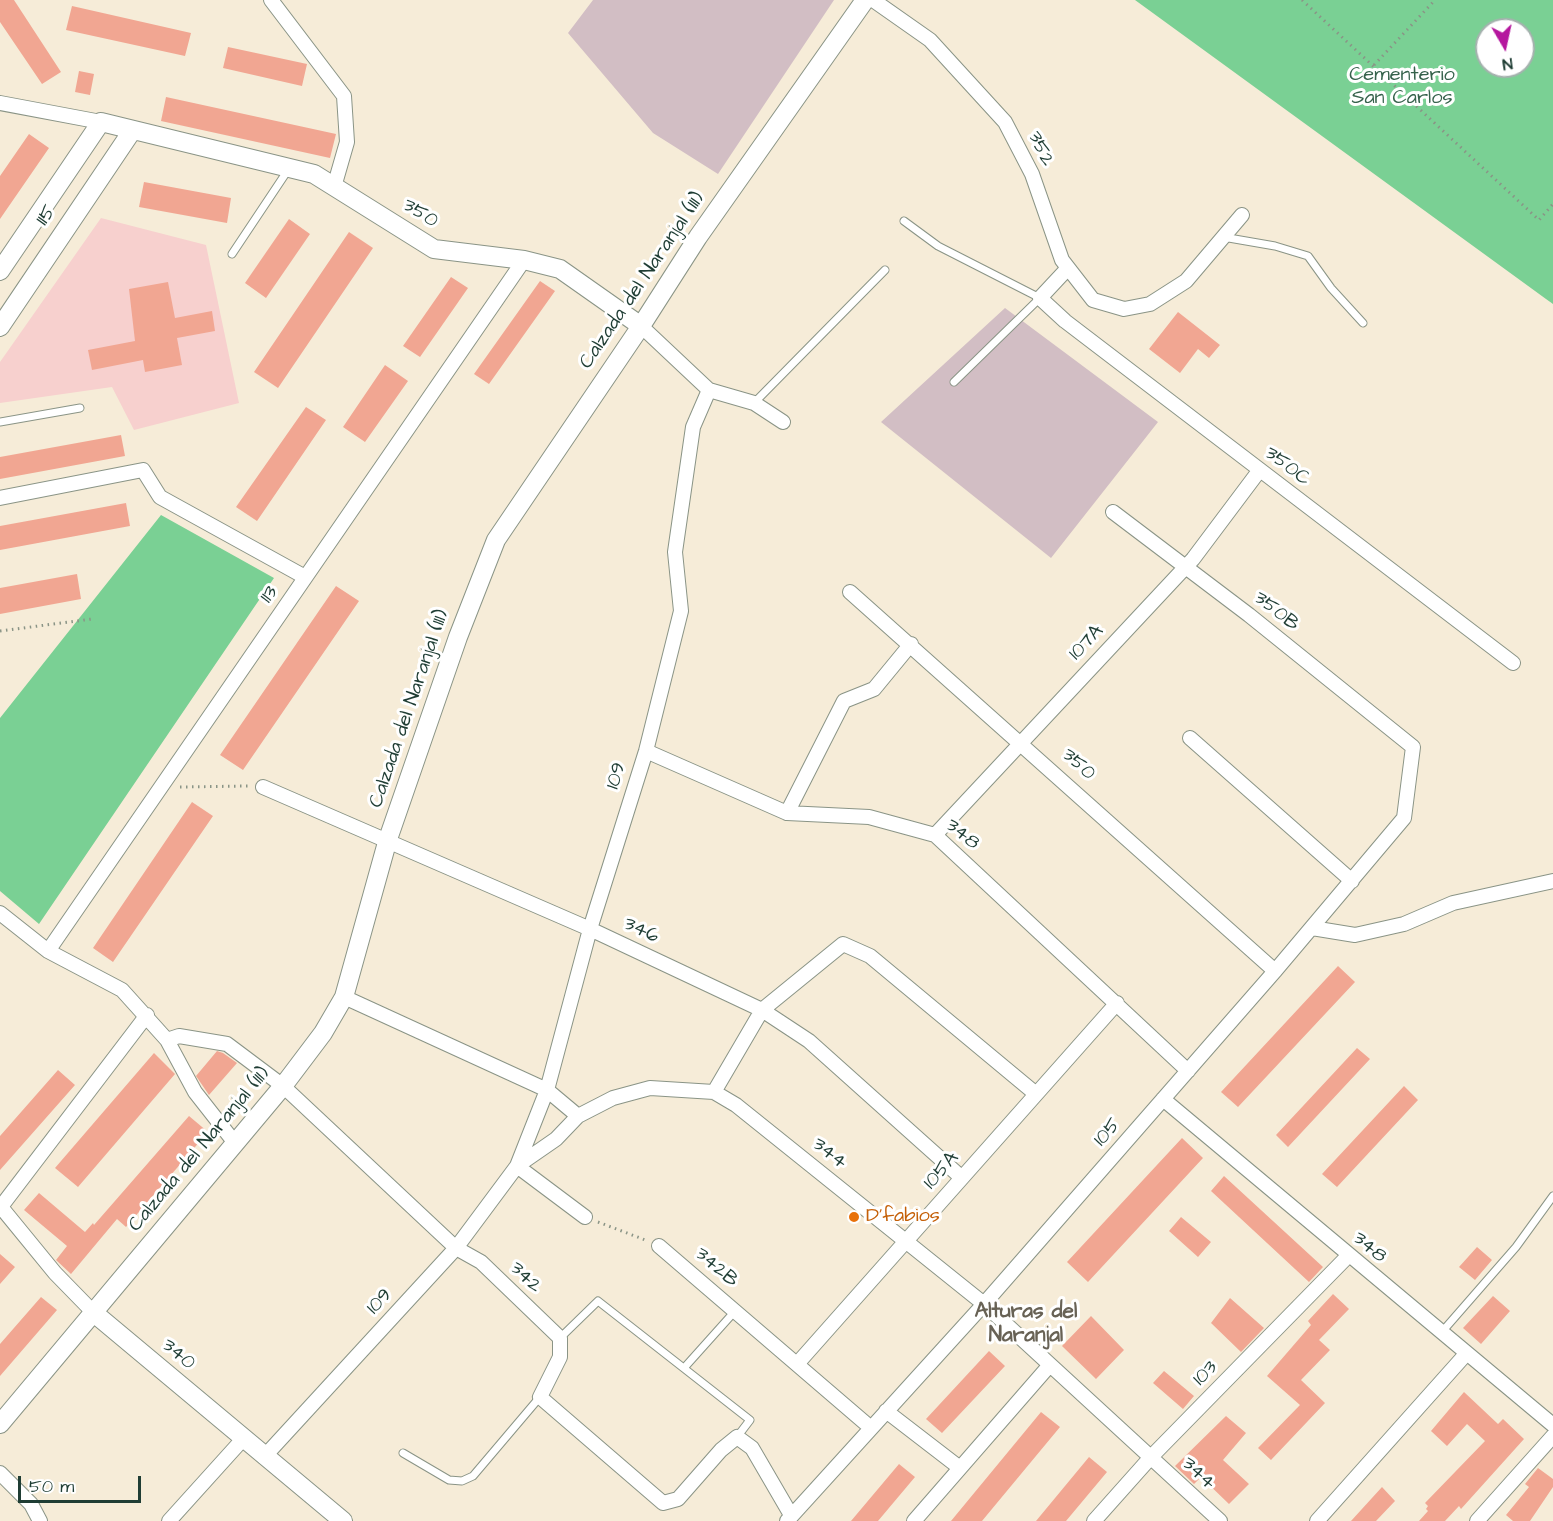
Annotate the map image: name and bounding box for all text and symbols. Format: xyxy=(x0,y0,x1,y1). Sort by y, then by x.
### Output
north arrow xyxy=(1475,18,1535,78)
text: N xyxy=(1501,52,1514,75)
park label: Cementerio San Carlos xyxy=(1349,64,1455,111)
street label: 352 xyxy=(1021,128,1059,170)
street label: Calzada del Naranjal (111) xyxy=(575,188,711,374)
street label: 350 xyxy=(398,194,442,234)
street label: 115 xyxy=(32,201,62,231)
street label: 350C xyxy=(1259,442,1315,492)
street label: 113 xyxy=(256,582,284,608)
street label: 350B xyxy=(1248,587,1304,637)
street label: Calzada del Naranjal (111) xyxy=(365,607,455,811)
street label: 107A xyxy=(1064,620,1110,666)
street label: 350 xyxy=(1056,744,1100,786)
street label: 109 xyxy=(602,760,632,792)
street label: 348 xyxy=(940,814,984,856)
street label: 346 xyxy=(619,912,663,950)
street label: Calzada del Naranjal (111) xyxy=(124,1063,276,1237)
street label: 105 xyxy=(1089,1114,1127,1152)
street label: 344 xyxy=(807,1133,851,1175)
street label: 105A xyxy=(919,1147,965,1195)
place label: D'fabios xyxy=(866,1205,940,1229)
marker: D'fabios xyxy=(847,1210,861,1224)
street label: 348 xyxy=(1347,1227,1391,1269)
street label: 342B xyxy=(689,1243,743,1293)
street label: 342 xyxy=(504,1257,546,1299)
street label: 109 xyxy=(362,1284,398,1320)
district label: Alturas del Naranjal xyxy=(975,1300,1077,1350)
street label: 340 xyxy=(156,1334,200,1376)
street label: 103 xyxy=(1189,1357,1223,1391)
street label: 344 xyxy=(1176,1452,1220,1496)
scale bar xyxy=(21,1464,144,1502)
text: 50 m xyxy=(29,1474,74,1499)

